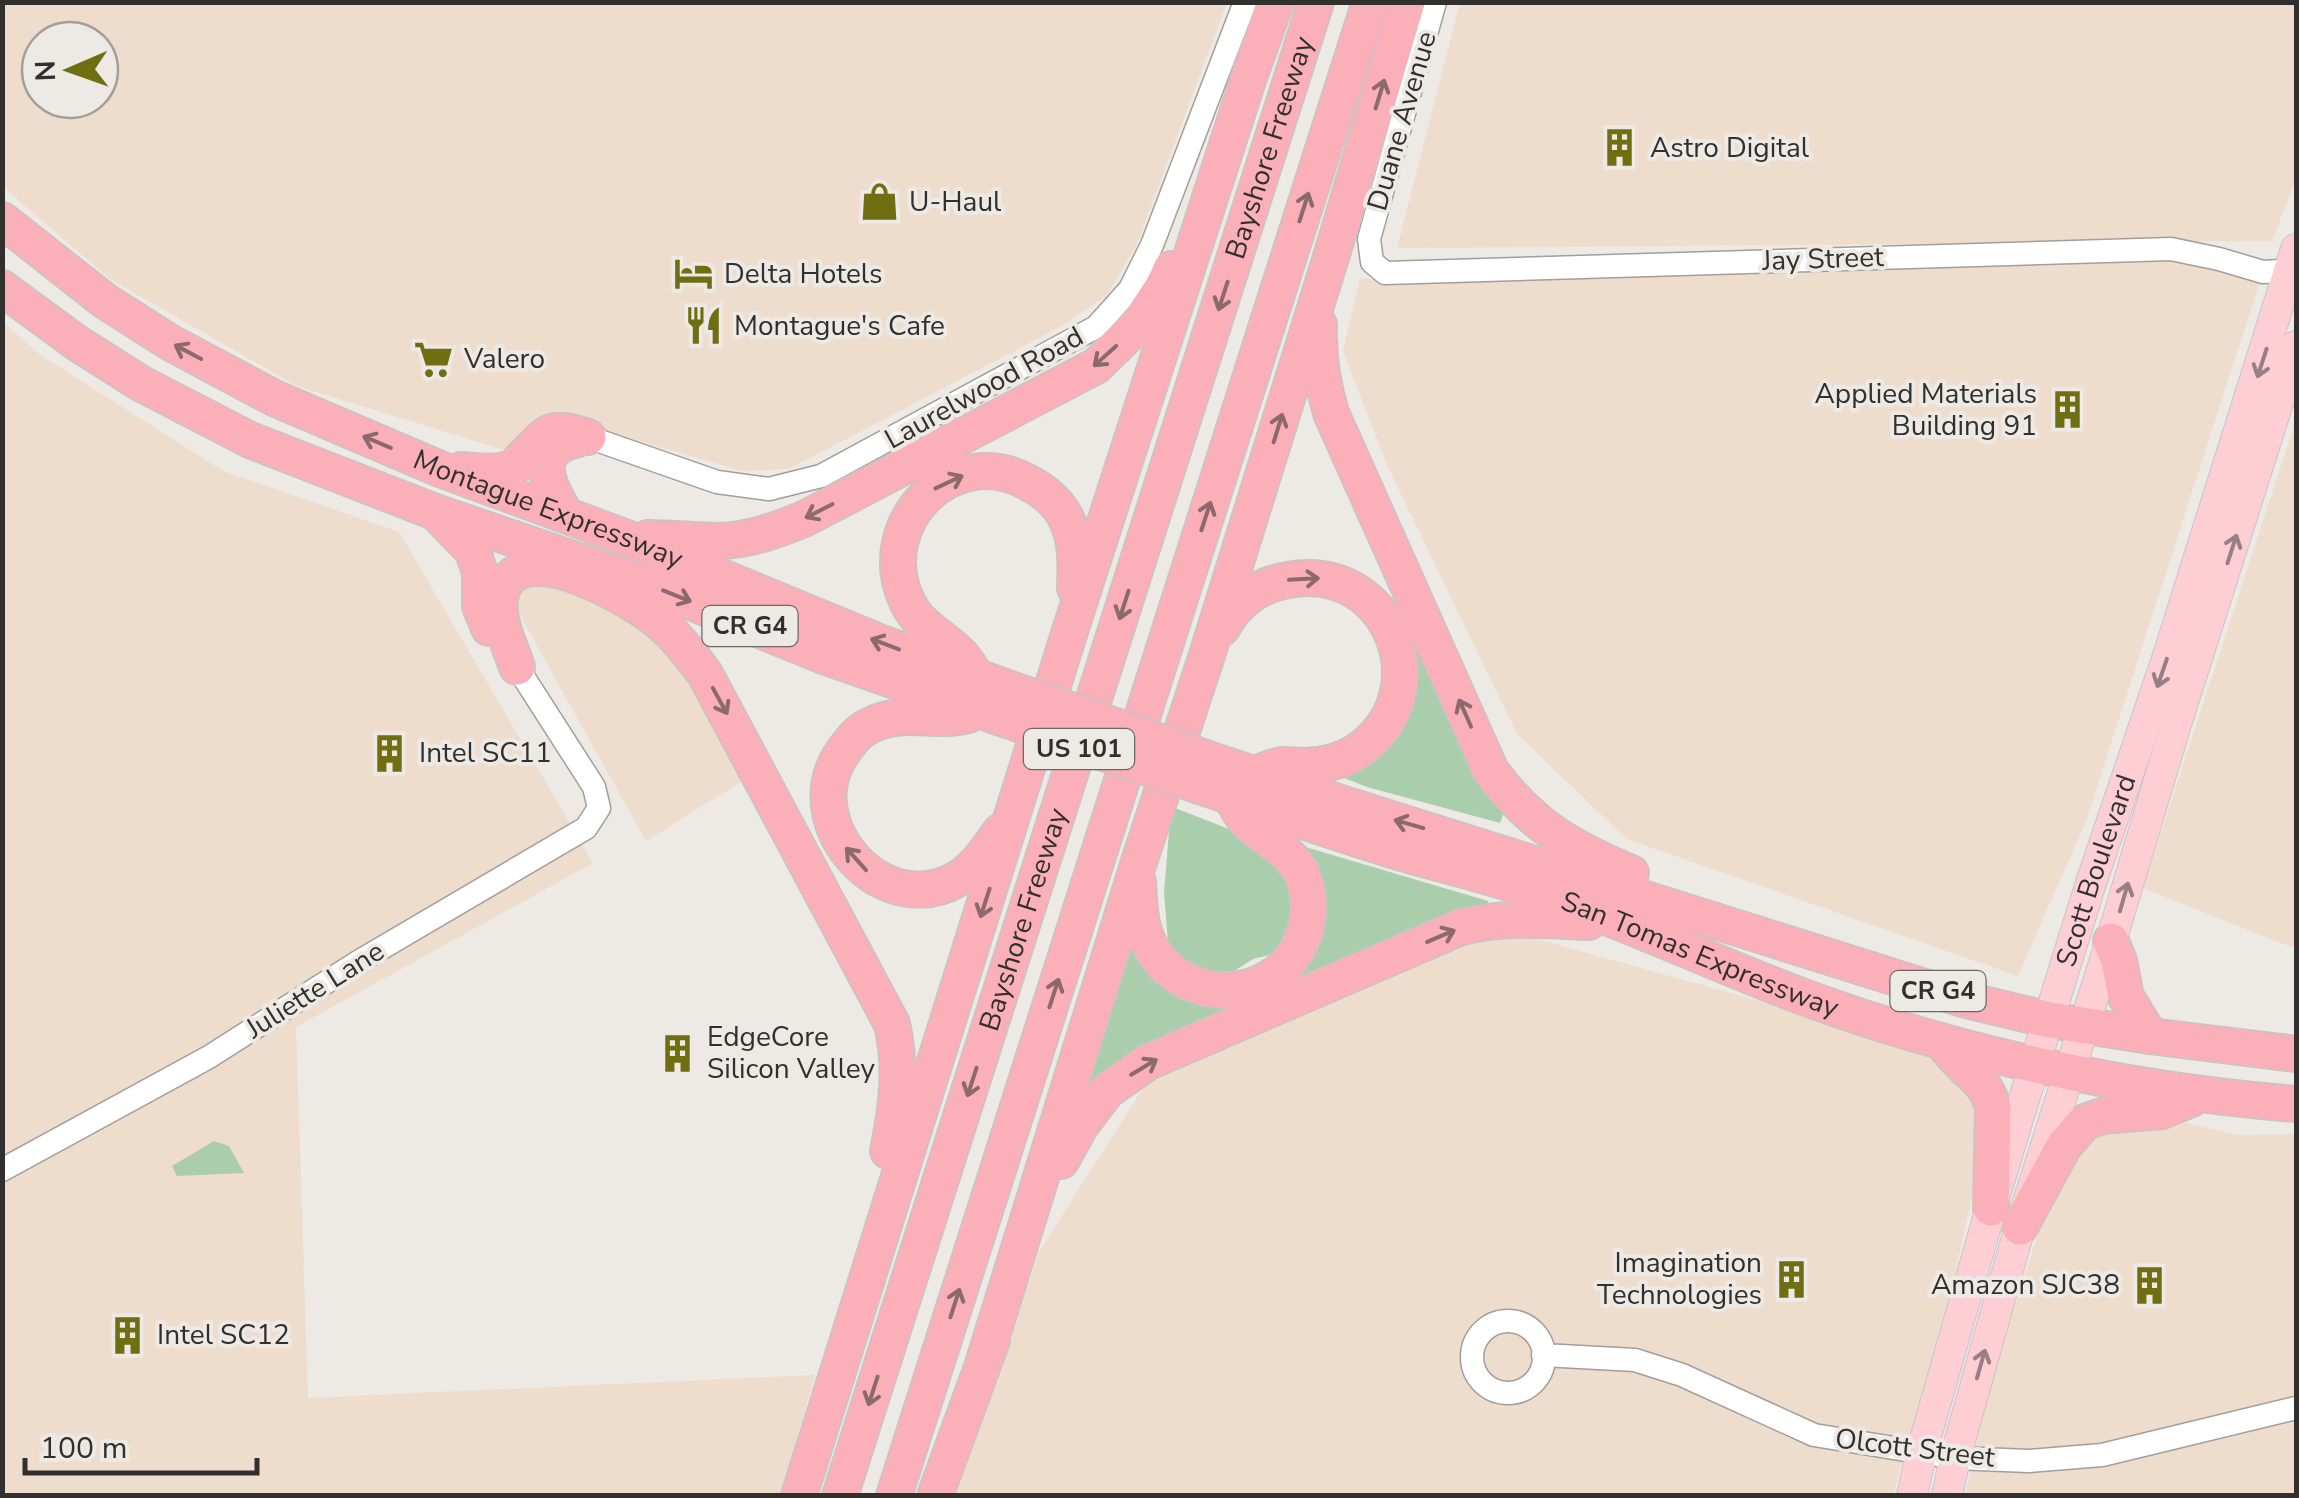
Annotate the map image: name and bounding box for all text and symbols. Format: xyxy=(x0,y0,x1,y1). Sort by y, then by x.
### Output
north arrow xyxy=(20,20,120,120)
street label: Duane Avenue xyxy=(1358,27,1446,215)
street label: Bayshore Freeway xyxy=(1216,31,1323,264)
text: N xyxy=(27,60,65,82)
one-way arrow xyxy=(1372,78,1390,110)
building icon: Astro Digital xyxy=(1599,127,1641,169)
place label: Astro Digital xyxy=(1650,129,1810,167)
shop icon: U-Haul xyxy=(858,181,900,223)
place label: U-Haul xyxy=(909,183,1002,221)
one-way arrow xyxy=(1297,191,1315,223)
street label: Jay Street xyxy=(1760,238,1885,280)
hotel icon: Delta Hotels xyxy=(673,253,715,295)
place label: Delta Hotels xyxy=(724,255,882,293)
one-way arrow xyxy=(1212,279,1230,311)
restaurant icon: Montague's Cafe xyxy=(683,305,725,347)
place label: Montague's Cafe xyxy=(734,307,945,345)
street label: Laurelwood Road xyxy=(878,318,1090,458)
supermarket icon: Valero xyxy=(413,338,455,380)
place label: Valero xyxy=(463,340,545,378)
one-way arrow xyxy=(173,342,203,361)
one-way arrow xyxy=(1093,345,1118,368)
one-way arrow xyxy=(2251,347,2269,378)
place label: Applied Materials Building 91 xyxy=(1814,375,2037,445)
building icon: Applied Materials Building 91 xyxy=(2046,389,2088,431)
one-way arrow xyxy=(1270,413,1288,445)
one-way arrow xyxy=(362,432,393,450)
street label: Montague Expressway xyxy=(407,441,689,578)
one-way arrow xyxy=(933,471,963,490)
one-way arrow xyxy=(1198,501,1216,533)
one-way arrow xyxy=(805,502,835,521)
one-way arrow xyxy=(2224,534,2242,565)
one-way arrow xyxy=(1288,569,1320,588)
one-way arrow xyxy=(661,588,692,606)
one-way arrow xyxy=(1114,589,1132,621)
road number: CR G4 xyxy=(702,606,798,646)
one-way arrow xyxy=(871,634,901,652)
one-way arrow xyxy=(2152,656,2170,688)
one-way arrow xyxy=(710,686,730,716)
one-way arrow xyxy=(1455,698,1473,729)
road number: US 101 xyxy=(1024,729,1134,769)
building icon: Intel SC11 xyxy=(368,732,410,774)
place label: Intel SC11 xyxy=(419,734,552,772)
street label: Scott Boulevard xyxy=(2047,770,2145,972)
street label: Bayshore Freeway xyxy=(970,803,1077,1036)
one-way arrow xyxy=(1394,813,1425,832)
one-way arrow xyxy=(844,847,868,873)
street label: San Tomas Expressway xyxy=(1556,882,1844,1027)
one-way arrow xyxy=(2116,882,2134,914)
one-way arrow xyxy=(975,887,993,919)
one-way arrow xyxy=(1425,925,1456,943)
street label: Juliette Lane xyxy=(238,932,391,1048)
road number: CR G4 xyxy=(1890,971,1986,1011)
one-way arrow xyxy=(1046,978,1064,1009)
place label: EdgeCore Silicon Valley xyxy=(707,1018,876,1088)
building icon: EdgeCore Silicon Valley xyxy=(656,1032,698,1074)
one-way arrow xyxy=(1129,1057,1158,1077)
one-way arrow xyxy=(962,1065,980,1097)
place label: Imagination Technologies xyxy=(1597,1244,1762,1314)
building icon: Imagination Technologies xyxy=(1771,1258,1813,1300)
building icon: Amazon SJC38 xyxy=(2129,1264,2171,1306)
place label: Amazon SJC38 xyxy=(1931,1266,2120,1304)
one-way arrow xyxy=(948,1287,966,1319)
building icon: Intel SC12 xyxy=(106,1314,148,1356)
place label: Intel SC12 xyxy=(157,1316,290,1354)
one-way arrow xyxy=(1973,1349,1992,1380)
one-way arrow xyxy=(863,1375,881,1407)
scale bar xyxy=(25,1413,258,1475)
street label: Olcott Street xyxy=(1833,1419,1997,1477)
text: 100 m xyxy=(40,1428,127,1469)

